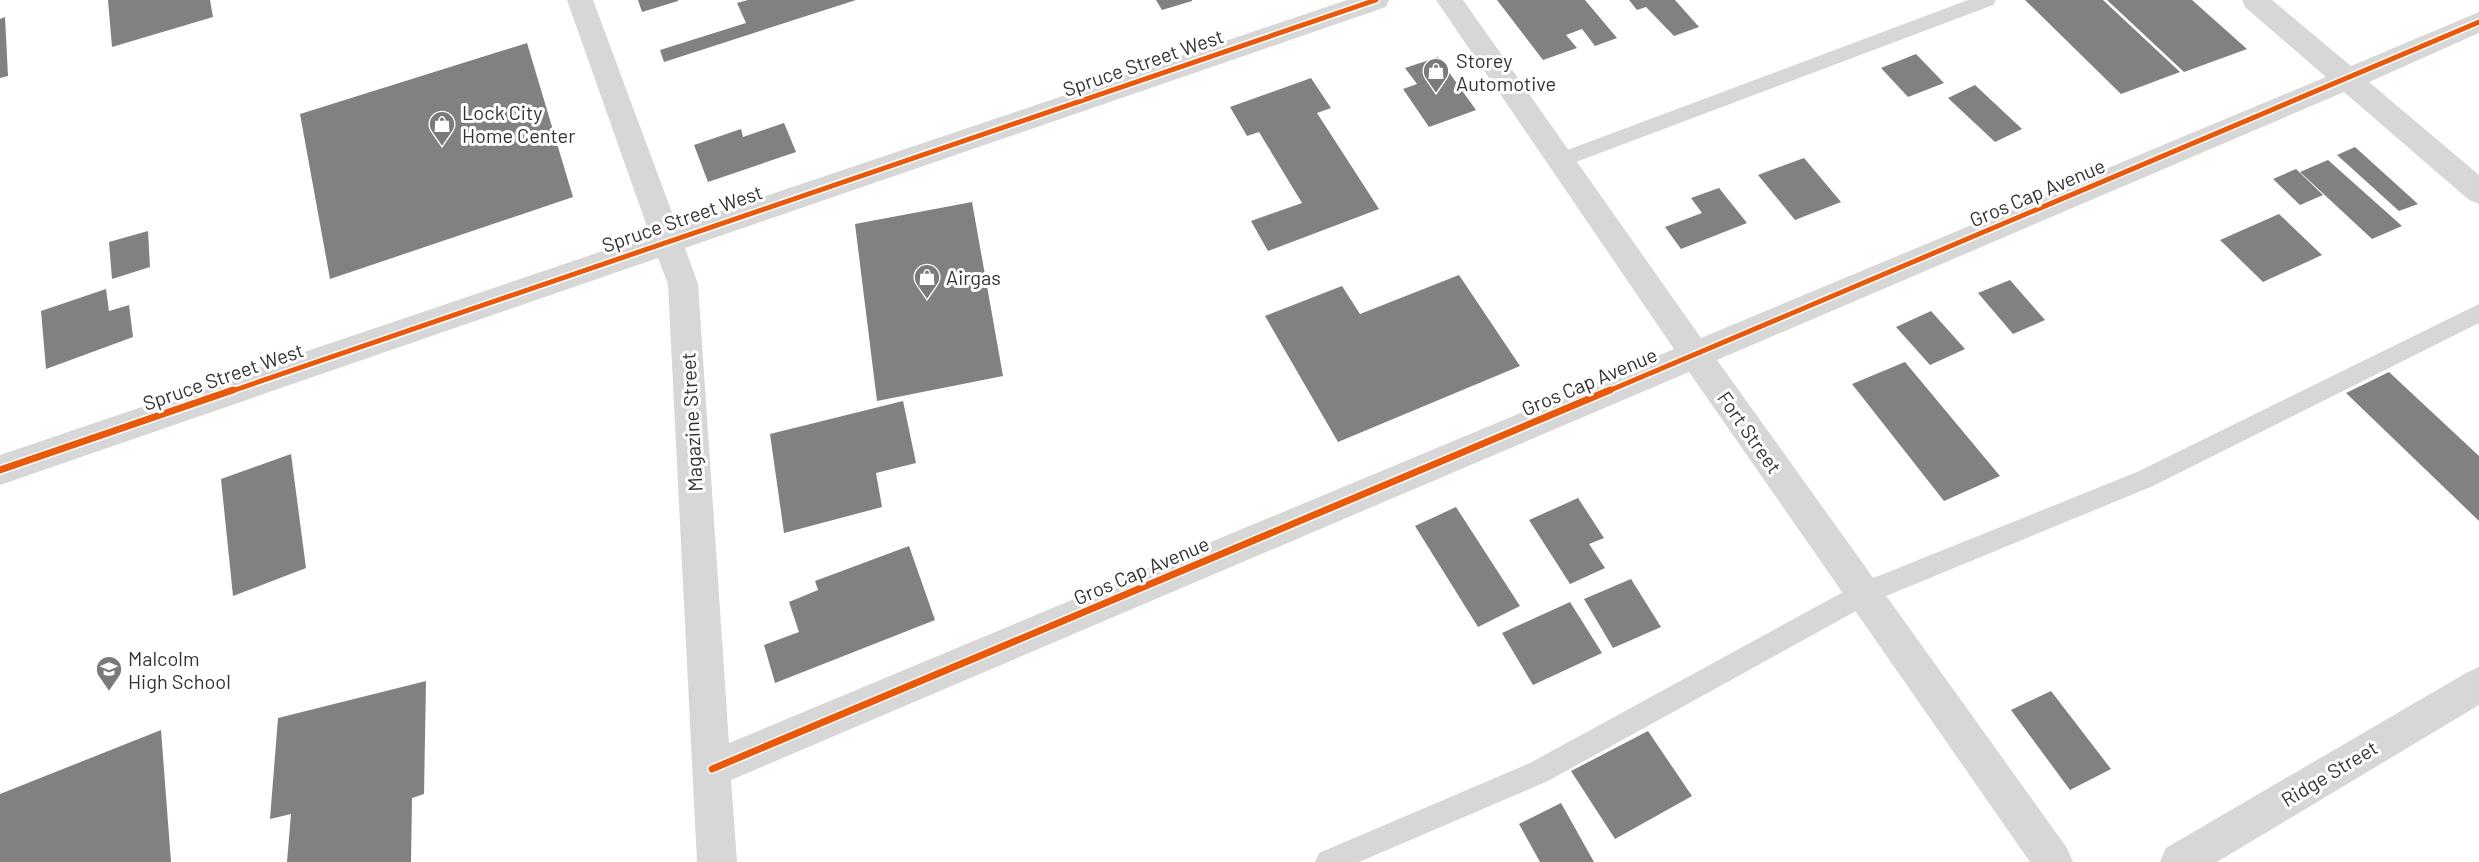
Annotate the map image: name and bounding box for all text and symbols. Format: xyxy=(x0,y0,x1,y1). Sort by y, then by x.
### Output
street label: Spruce Street West xyxy=(1060,23,1226,101)
place label: Storey Automotive xyxy=(1456,48,1556,95)
shop icon: Storey Automotive xyxy=(1421,56,1451,94)
place label: Lock City Home Center xyxy=(462,100,576,147)
shop icon: Lock City Home Center xyxy=(427,109,457,147)
street label: Gros Cap Avenue xyxy=(1966,153,2108,231)
street label: Spruce Street West xyxy=(599,179,765,257)
shop icon: Airgas xyxy=(912,262,942,300)
place label: Airgas xyxy=(946,265,1001,289)
street label: Spruce Street West xyxy=(140,337,306,415)
street label: Gros Cap Avenue xyxy=(1518,342,1660,420)
street label: Magazine Street xyxy=(675,352,707,492)
street label: Fort Street xyxy=(1713,386,1787,478)
street label: Gros Cap Avenue xyxy=(1070,531,1212,609)
place label: Malcolm High School xyxy=(128,646,231,693)
school or university icon: Malcolm High School xyxy=(94,654,124,692)
street label: Ridge Street xyxy=(2276,735,2382,811)

